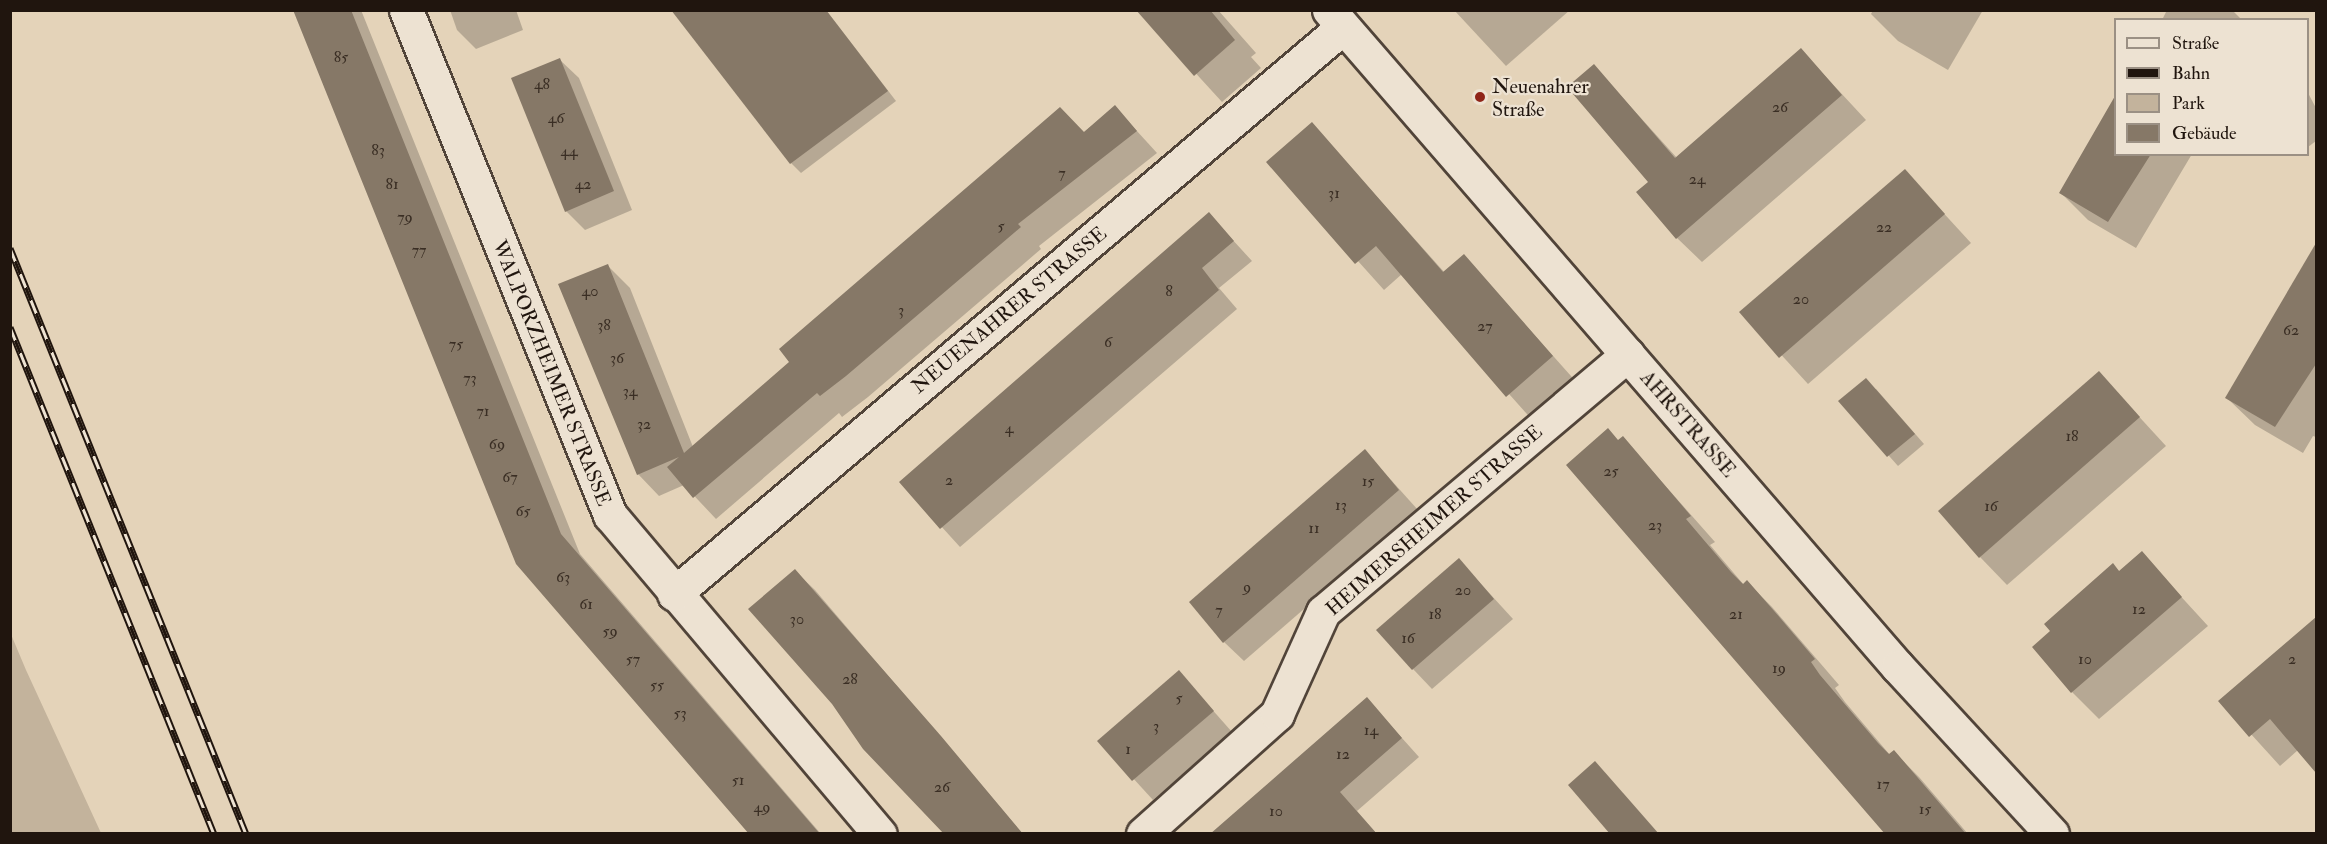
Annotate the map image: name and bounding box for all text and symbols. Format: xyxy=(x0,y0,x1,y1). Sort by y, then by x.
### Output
legend xyxy=(2114,18,2309,156)
text: Straße xyxy=(2172,32,2219,55)
house number: 85 xyxy=(334,47,348,67)
text: Bahn xyxy=(2172,62,2210,85)
house number: 48 xyxy=(534,74,550,94)
place label: Neuenahrer Straße xyxy=(1492,74,1589,121)
marker: Neuenahrer Straße xyxy=(1473,90,1487,104)
text: Park xyxy=(2172,92,2205,115)
house number: 26 xyxy=(1772,97,1788,117)
house number: 46 xyxy=(548,108,564,128)
text: Gebäude xyxy=(2172,122,2237,145)
house number: 83 xyxy=(371,140,385,160)
house number: 44 xyxy=(560,141,578,161)
house number: 7 xyxy=(1058,163,1066,183)
house number: 24 xyxy=(1689,169,1705,189)
house number: 81 xyxy=(385,174,399,194)
house number: 42 xyxy=(575,174,591,194)
house number: 31 xyxy=(1328,183,1340,203)
house number: 79 xyxy=(397,207,413,227)
house number: 5 xyxy=(997,216,1005,236)
house number: 22 xyxy=(1876,217,1892,237)
street label: NEUENAHRER STRASSE xyxy=(907,221,1111,399)
street label: WALPORZHEIMER STRASSE xyxy=(488,237,616,509)
house number: 77 xyxy=(412,240,426,260)
house number: 40 xyxy=(582,281,598,301)
house number: 8 xyxy=(1165,281,1173,301)
house number: 20 xyxy=(1793,289,1809,309)
house number: 3 xyxy=(898,300,904,320)
house number: 38 xyxy=(597,315,611,335)
house number: 27 xyxy=(1477,316,1493,336)
house number: 62 xyxy=(2283,320,2299,340)
house number: 6 xyxy=(1104,332,1112,352)
house number: 75 xyxy=(449,334,463,354)
house number: 36 xyxy=(610,348,624,368)
street label: AHRSTRASSE xyxy=(1635,366,1741,482)
house number: 73 xyxy=(463,368,477,388)
house number: 34 xyxy=(623,381,637,401)
house number: 71 xyxy=(476,401,490,421)
house number: 32 xyxy=(637,414,651,434)
house number: 4 xyxy=(1005,418,1013,438)
street label: HEIMERSHEIMER STRASSE xyxy=(1321,419,1547,621)
house number: 18 xyxy=(2065,426,2079,446)
house number: 69 xyxy=(489,434,505,454)
house number: 25 xyxy=(1603,461,1619,481)
house number: 67 xyxy=(502,467,518,487)
house number: 2 xyxy=(945,470,953,490)
house number: 15 xyxy=(1362,471,1374,491)
house number: 13 xyxy=(1335,495,1347,515)
house number: 16 xyxy=(1984,496,1998,516)
house number: 65 xyxy=(515,501,531,521)
house number: 23 xyxy=(1648,515,1662,535)
house number: 11 xyxy=(1308,518,1320,538)
house number: 63 xyxy=(556,567,570,587)
house number: 9 xyxy=(1243,577,1251,597)
house number: 20 xyxy=(1455,580,1471,600)
house number: 61 xyxy=(579,594,593,614)
house number: 12 xyxy=(2132,599,2146,619)
house number: 7 xyxy=(1215,600,1223,620)
house number: 18 xyxy=(1428,604,1442,624)
house number: 21 xyxy=(1729,604,1743,624)
house number: 30 xyxy=(790,609,804,629)
house number: 59 xyxy=(602,621,618,641)
house number: 16 xyxy=(1401,628,1415,648)
house number: 57 xyxy=(626,649,640,669)
house number: 10 xyxy=(2078,649,2092,669)
house number: 2 xyxy=(2288,649,2296,669)
house number: 19 xyxy=(1772,658,1786,678)
house number: 28 xyxy=(842,669,858,689)
house number: 55 xyxy=(650,675,664,695)
house number: 5 xyxy=(1175,688,1183,708)
house number: 53 xyxy=(673,703,687,723)
house number: 3 xyxy=(1153,716,1159,736)
house number: 14 xyxy=(1364,720,1378,740)
house number: 1 xyxy=(1125,739,1131,759)
house number: 12 xyxy=(1336,744,1350,764)
house number: 51 xyxy=(732,770,744,790)
house number: 17 xyxy=(1876,774,1890,794)
house number: 26 xyxy=(934,777,950,797)
house number: 49 xyxy=(754,797,770,817)
house number: 15 xyxy=(1919,799,1931,819)
house number: 10 xyxy=(1269,801,1283,821)

